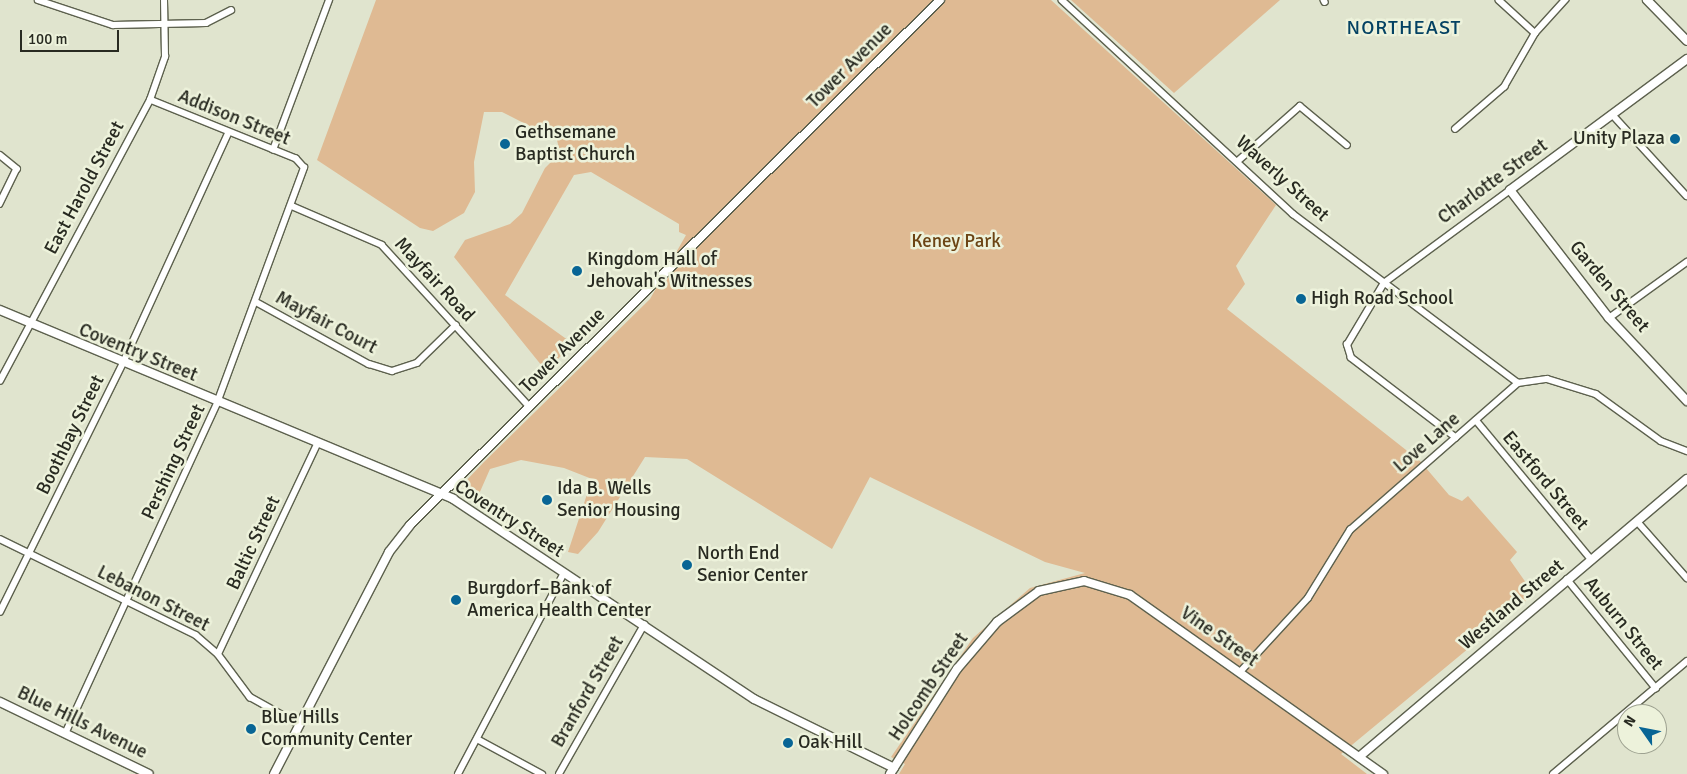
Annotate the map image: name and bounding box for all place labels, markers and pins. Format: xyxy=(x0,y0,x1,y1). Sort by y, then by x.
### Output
place label: Gethsemane Baptist Church xyxy=(515,122,635,166)
place label: Unity Plaza xyxy=(1573,128,1665,150)
marker: Unity Plaza xyxy=(1669,133,1681,145)
marker: Gethsemane Baptist Church xyxy=(499,138,511,150)
place label: Kingdom Hall of Jehovah's Witnesses xyxy=(587,249,752,293)
marker: Kingdom Hall of Jehovah's Witnesses xyxy=(571,265,583,277)
place label: High Road School xyxy=(1311,288,1454,310)
marker: High Road School xyxy=(1295,293,1307,305)
place label: Ida B. Wells Senior Housing xyxy=(557,478,681,522)
marker: Ida B. Wells Senior Housing xyxy=(541,494,553,506)
place label: North End Senior Center xyxy=(697,543,808,587)
marker: North End Senior Center xyxy=(681,559,693,571)
place label: Burgdorf–Bank of America Health Center xyxy=(467,578,651,622)
marker: Burgdorf–Bank of America Health Center xyxy=(449,593,463,607)
place label: Blue Hills Community Center xyxy=(261,707,412,751)
marker: Blue Hills Community Center xyxy=(245,723,257,735)
place label: Oak Hill xyxy=(798,732,863,754)
marker: Oak Hill xyxy=(782,737,794,749)

